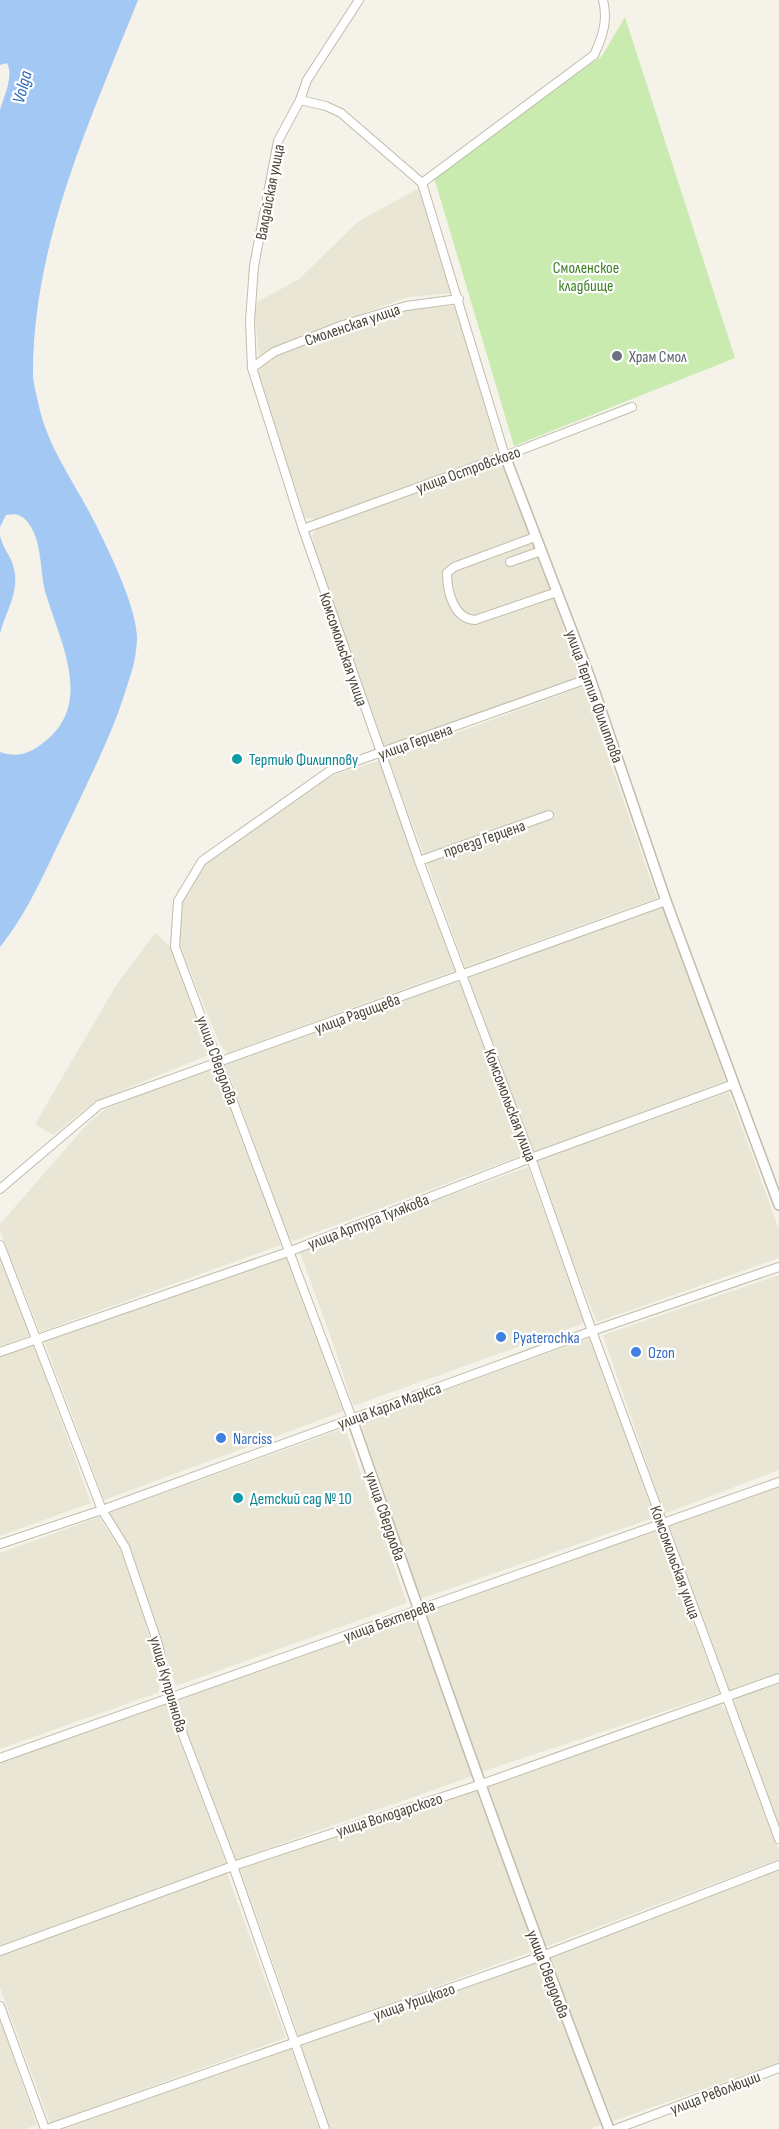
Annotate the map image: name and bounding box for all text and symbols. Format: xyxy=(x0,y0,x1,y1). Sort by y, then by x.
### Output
water label: Volga xyxy=(8,68,37,106)
street label: Валдайская улица xyxy=(252,143,289,242)
park label: Смоленское кладбище xyxy=(553,259,619,296)
street label: Смоленская улица xyxy=(302,300,403,351)
place label: Храм Смол xyxy=(628,348,687,367)
marker: Храм Смол xyxy=(610,349,624,363)
street label: улица Островского xyxy=(414,443,523,498)
street label: Комсомольская улица xyxy=(314,590,371,709)
street label: улица Тертия Филиппова xyxy=(561,627,627,766)
street label: улица Герцена xyxy=(376,720,455,765)
place label: Тертию Филиппову xyxy=(249,751,358,770)
marker: Тертию Филиппову xyxy=(230,752,244,766)
street label: проезд Герцена xyxy=(441,817,528,862)
street label: улица Радищева xyxy=(312,990,403,1039)
street label: улица Свердлова xyxy=(192,1014,241,1107)
street label: Комсомольская улица xyxy=(479,1047,540,1165)
street label: улица Артура Тулякова xyxy=(305,1191,432,1254)
place label: Pyaterochka xyxy=(513,1329,580,1348)
marker: Pyaterochka xyxy=(494,1330,508,1344)
place label: Ozon xyxy=(648,1344,675,1363)
marker: Ozon xyxy=(629,1345,643,1359)
street label: улица Карла Маркса xyxy=(335,1379,444,1434)
place label: Narciss xyxy=(233,1430,273,1449)
marker: Narciss xyxy=(214,1431,228,1445)
street label: улица Свердлова xyxy=(360,1469,409,1564)
place label: Детский сад № 10 xyxy=(250,1490,352,1509)
marker: Детский сад № 10 xyxy=(231,1491,245,1505)
street label: Комсомольская улица xyxy=(645,1503,704,1622)
street label: улица Бехтерева xyxy=(341,1596,438,1647)
street label: улица Куприянова xyxy=(145,1634,190,1735)
street label: улица Володарского xyxy=(334,1789,445,1842)
street label: улица Свердлова xyxy=(522,1928,573,2021)
street label: улица Урицкого xyxy=(371,1980,458,2025)
street label: улица Революции xyxy=(668,2068,763,2119)

